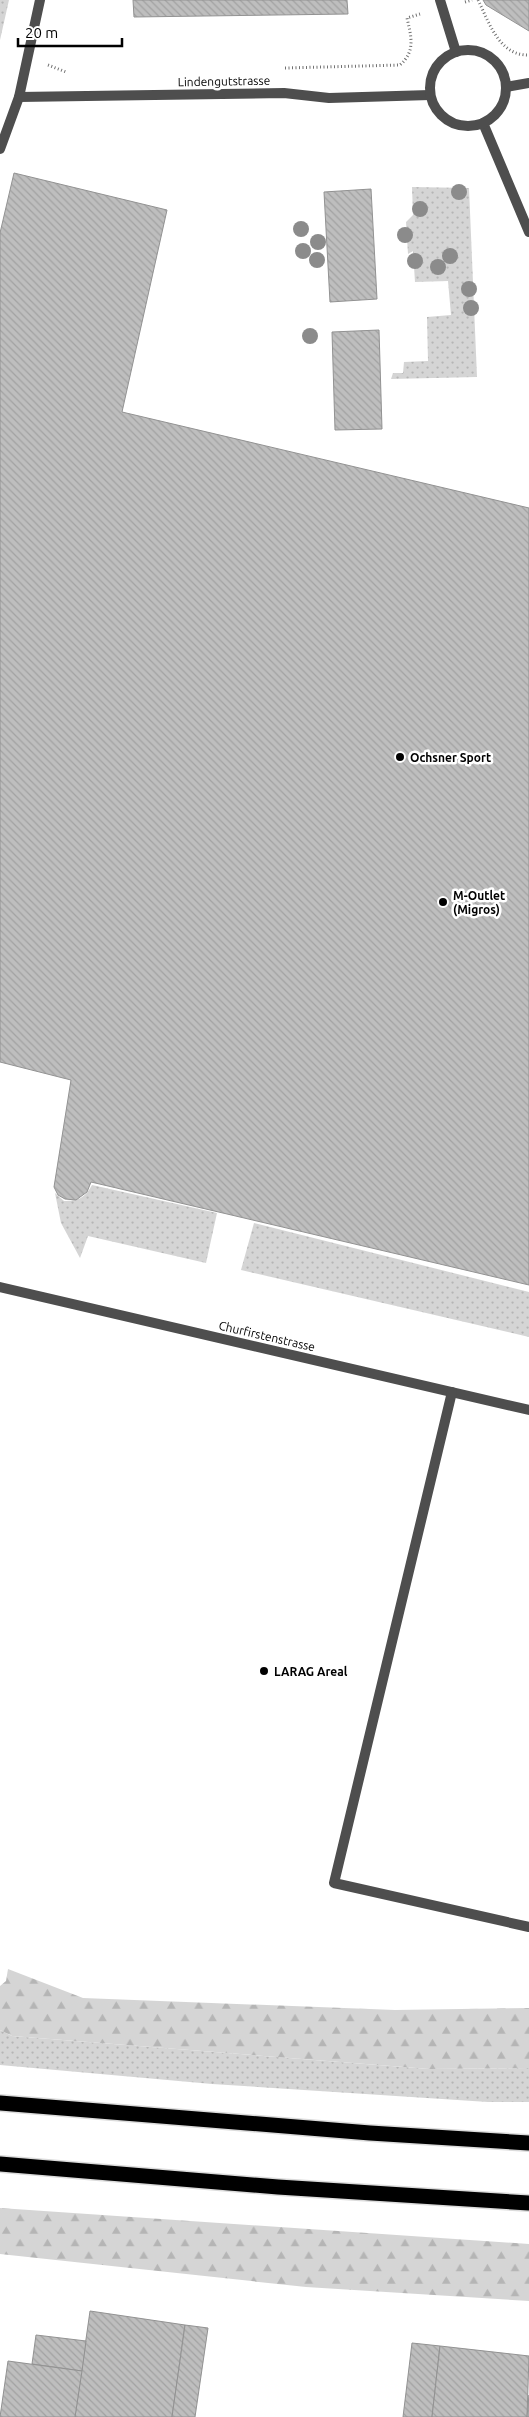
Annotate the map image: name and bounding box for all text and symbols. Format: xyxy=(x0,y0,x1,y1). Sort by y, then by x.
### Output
scale bar xyxy=(18,15,121,47)
text: 20 m xyxy=(25,24,58,41)
street label: Lindengutstrasse xyxy=(178,74,270,88)
marker: Ochsner Sport xyxy=(394,751,406,763)
place label: Ochsner Sport xyxy=(410,751,491,764)
place label: M-Outlet (Migros) xyxy=(453,889,505,917)
marker: M-Outlet (Migros) xyxy=(437,896,449,908)
street label: Churfirstenstrasse xyxy=(217,1319,317,1353)
marker: LARAG Areal xyxy=(258,1665,270,1677)
place label: LARAG Areal xyxy=(274,1665,348,1678)

